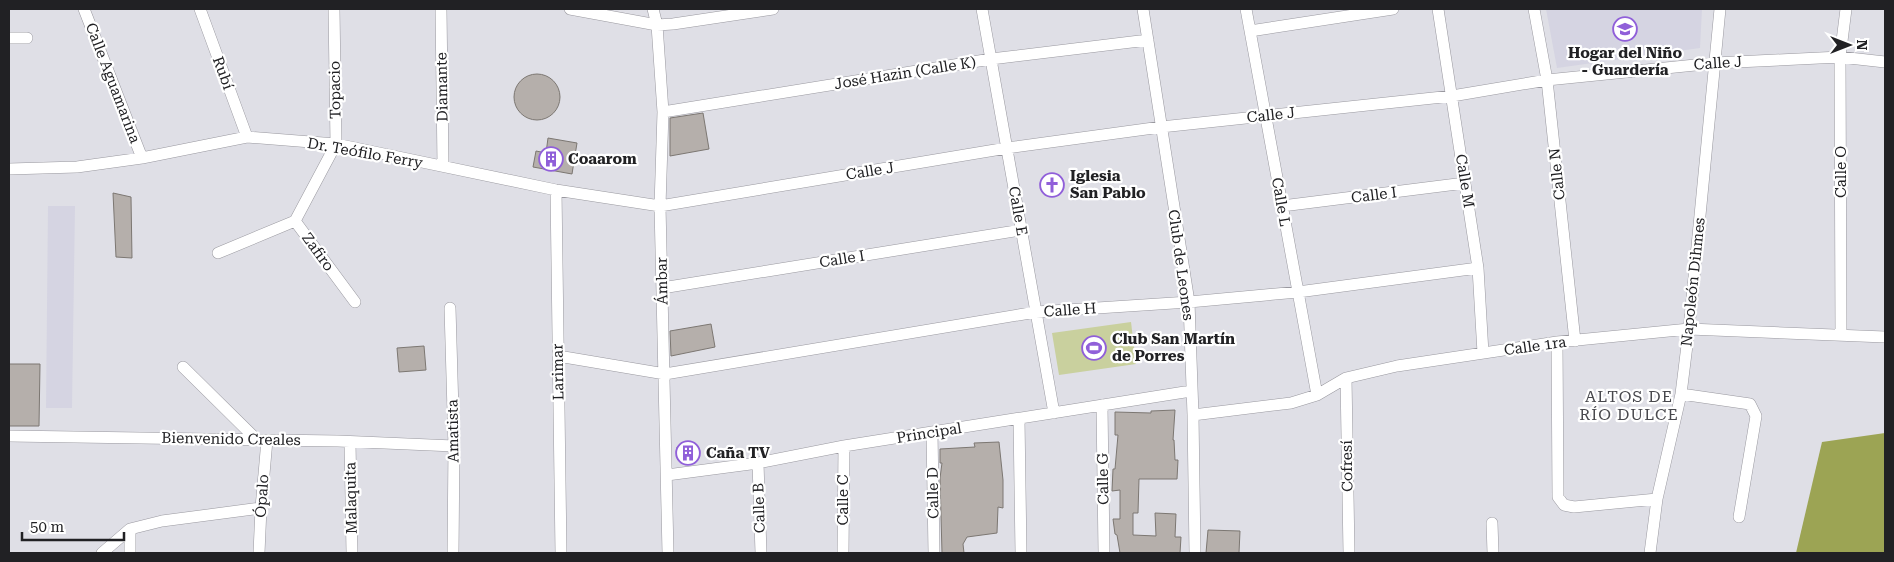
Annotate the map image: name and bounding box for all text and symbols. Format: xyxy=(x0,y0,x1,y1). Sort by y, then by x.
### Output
school or university icon: Hogar del Niño - Guardería xyxy=(1612,16,1638,42)
street label: Calle Aguamarina xyxy=(82,20,144,146)
north arrow xyxy=(1824,20,1874,70)
text: N xyxy=(1854,40,1870,51)
place label: Hogar del Niño - Guardería xyxy=(1568,44,1682,79)
street label: Diamante xyxy=(432,52,452,122)
street label: Calle J xyxy=(1693,52,1743,74)
street label: José Hazin (Calle K) xyxy=(833,53,977,93)
street label: Rubí xyxy=(209,54,237,92)
street label: Topacio xyxy=(325,61,345,119)
street label: Calle J xyxy=(1246,104,1296,126)
street label: Dr. Teófilo Ferry xyxy=(306,134,424,172)
building icon: Coaarom xyxy=(538,146,564,172)
street label: Calle O xyxy=(1832,146,1850,198)
street label: Calle N xyxy=(1545,147,1569,201)
place label: Coaarom xyxy=(568,150,637,168)
street label: Calle M xyxy=(1452,153,1478,209)
street label: Calle J xyxy=(845,158,895,184)
place label: Iglesia San Pablo xyxy=(1070,167,1146,202)
church icon: Iglesia San Pablo xyxy=(1039,172,1065,198)
street label: Calle L xyxy=(1268,176,1294,228)
street label: Calle I xyxy=(1350,183,1398,207)
street label: Calle E xyxy=(1005,185,1031,237)
street label: Club de Leones xyxy=(1164,208,1198,322)
street label: Napoleón Dihmes xyxy=(1677,217,1709,347)
street label: Zafiro xyxy=(298,229,338,275)
street label: Calle I xyxy=(818,247,866,271)
street label: Ámbar xyxy=(653,257,671,305)
street label: Calle H xyxy=(1043,299,1097,321)
place label: Club San Martín de Porres xyxy=(1112,330,1235,365)
street label: Calle 1ra xyxy=(1503,333,1567,359)
sports icon: Club San Martín de Porres xyxy=(1081,335,1107,361)
street label: Larimar xyxy=(549,344,567,400)
district label: ALTOS DE RÍO DULCE xyxy=(1579,387,1679,424)
street label: Amatista xyxy=(443,399,463,463)
street label: Principal xyxy=(895,419,963,447)
street label: Bienvenido Creales xyxy=(161,429,301,449)
building icon: Caña TV xyxy=(675,440,701,466)
street label: Cofresí xyxy=(1338,440,1356,492)
place label: Caña TV xyxy=(706,444,770,462)
street label: Calle G xyxy=(1094,453,1112,505)
street label: Malaquita xyxy=(341,462,361,534)
street label: Calle D xyxy=(924,467,942,519)
street label: Ópalo xyxy=(251,474,272,518)
street label: Calle C xyxy=(834,474,852,525)
street label: Calle B xyxy=(749,483,769,533)
scale bar xyxy=(22,510,125,542)
text: 50 m xyxy=(30,518,65,536)

